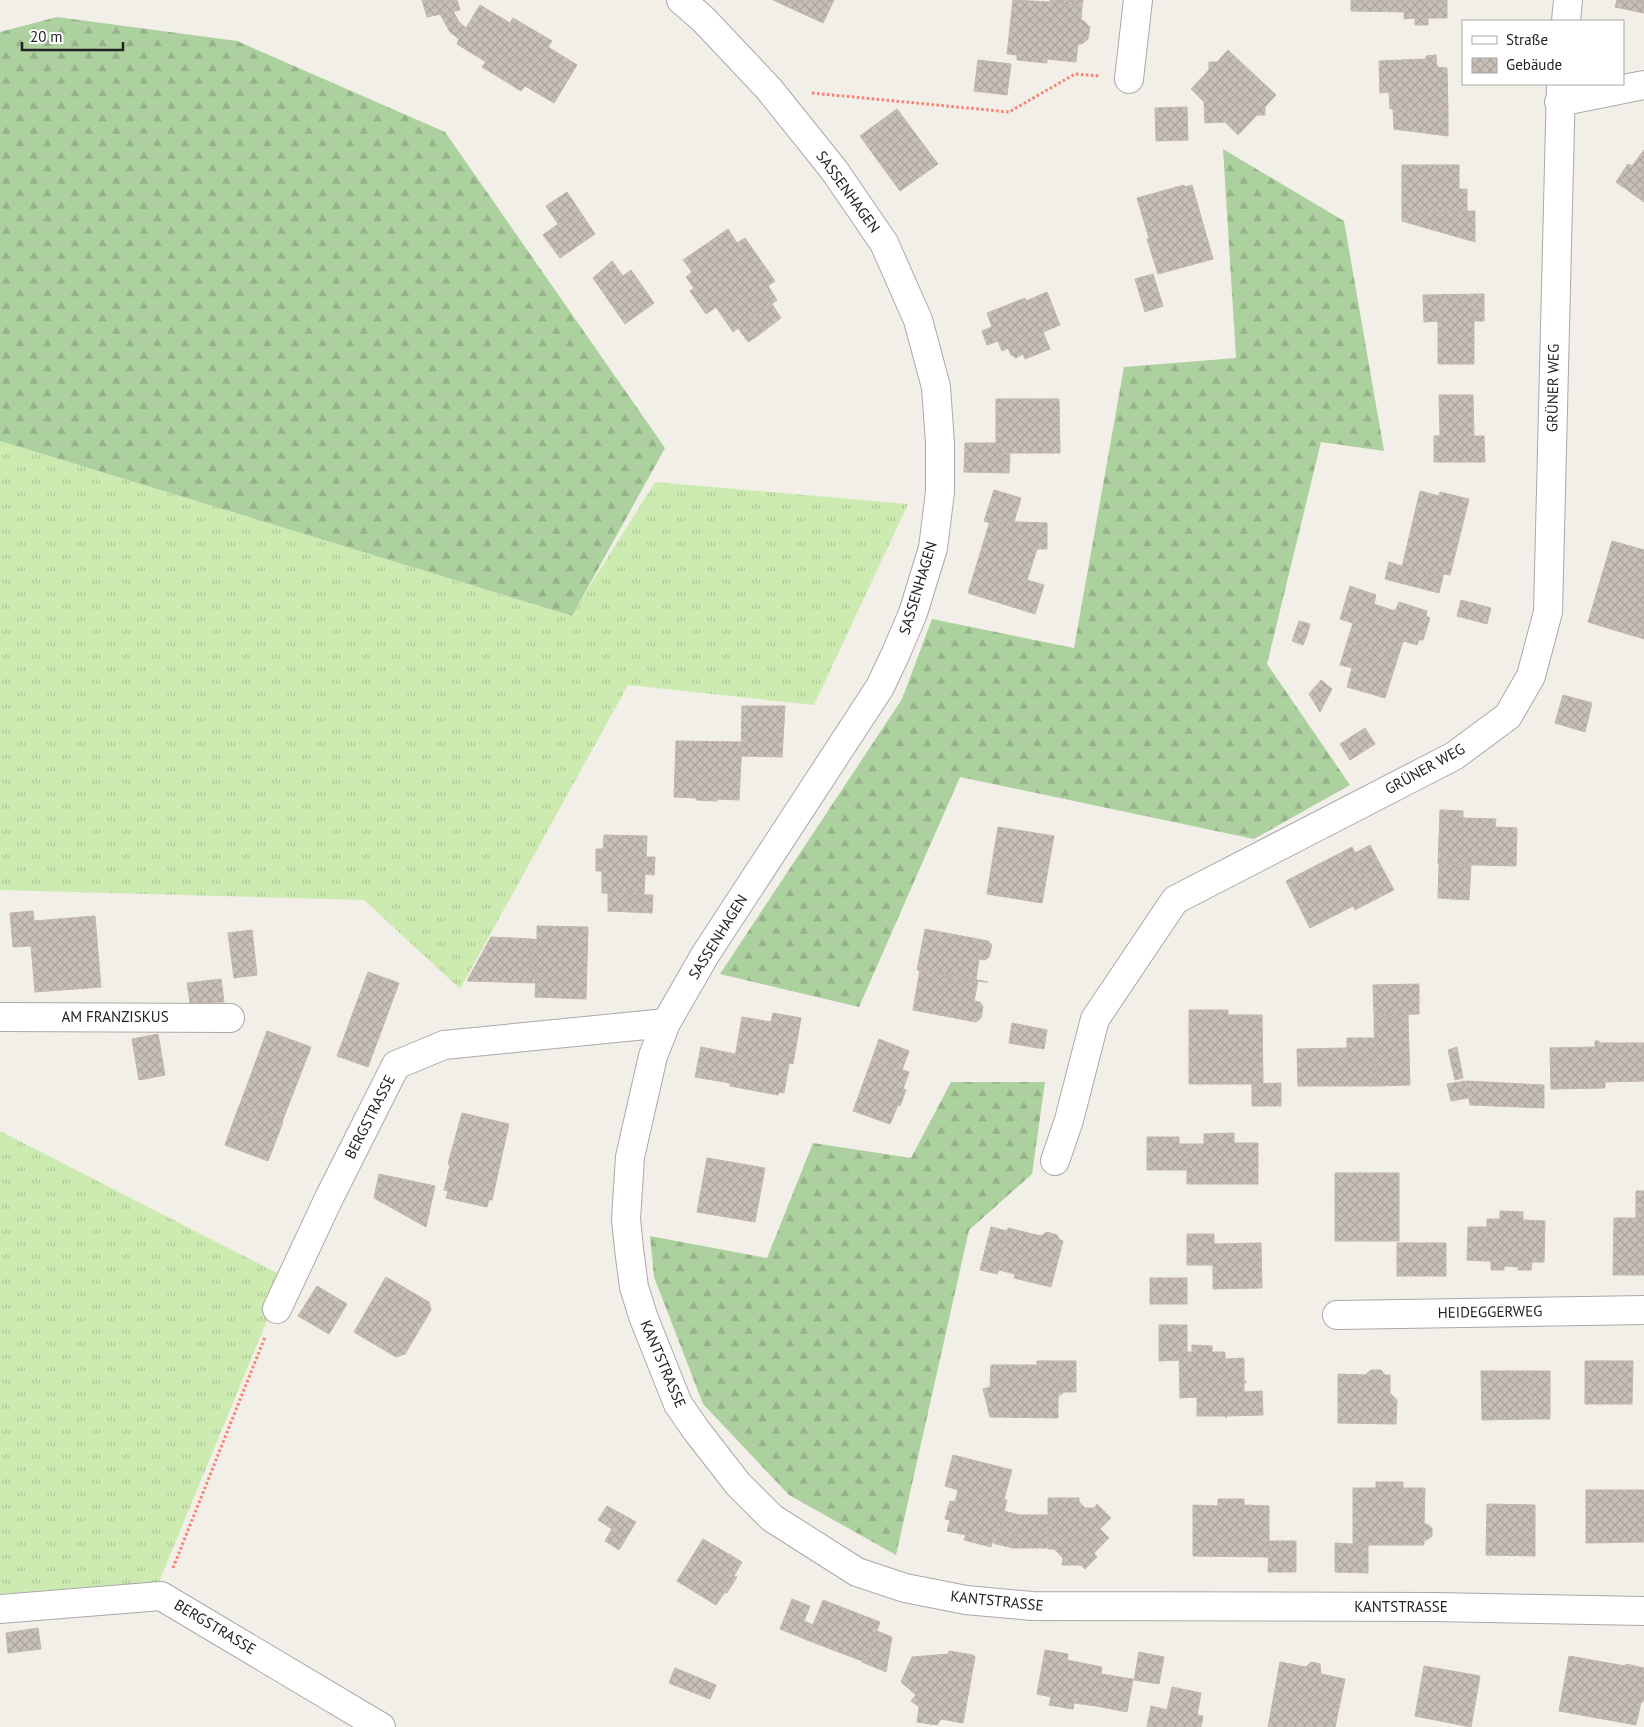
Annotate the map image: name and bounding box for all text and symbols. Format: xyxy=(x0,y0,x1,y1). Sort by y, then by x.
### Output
scale bar xyxy=(22,20,124,52)
legend xyxy=(1462,20,1624,85)
text: 20 m xyxy=(30,27,63,46)
text: Straße xyxy=(1506,30,1548,49)
text: Gebäude xyxy=(1506,55,1562,74)
street label: SASSENHAGEN xyxy=(812,147,884,236)
street label: GRÜNER WEG xyxy=(1542,344,1563,432)
street label: SASSENHAGEN xyxy=(894,539,941,637)
street label: GRÜNER WEG xyxy=(1382,739,1468,798)
street label: SASSENHAGEN xyxy=(684,891,751,983)
street label: AM FRANZISKUS xyxy=(61,1007,169,1026)
street label: BERGSTRASSE xyxy=(340,1072,399,1162)
street label: HEIDEGGERWEG xyxy=(1437,1301,1543,1322)
street label: KANTSTRASSE xyxy=(636,1317,690,1411)
street label: KANTSTRASSE xyxy=(950,1586,1045,1615)
street label: BERGSTRASSE xyxy=(171,1595,260,1658)
street label: KANTSTRASSE xyxy=(1354,1597,1448,1616)

